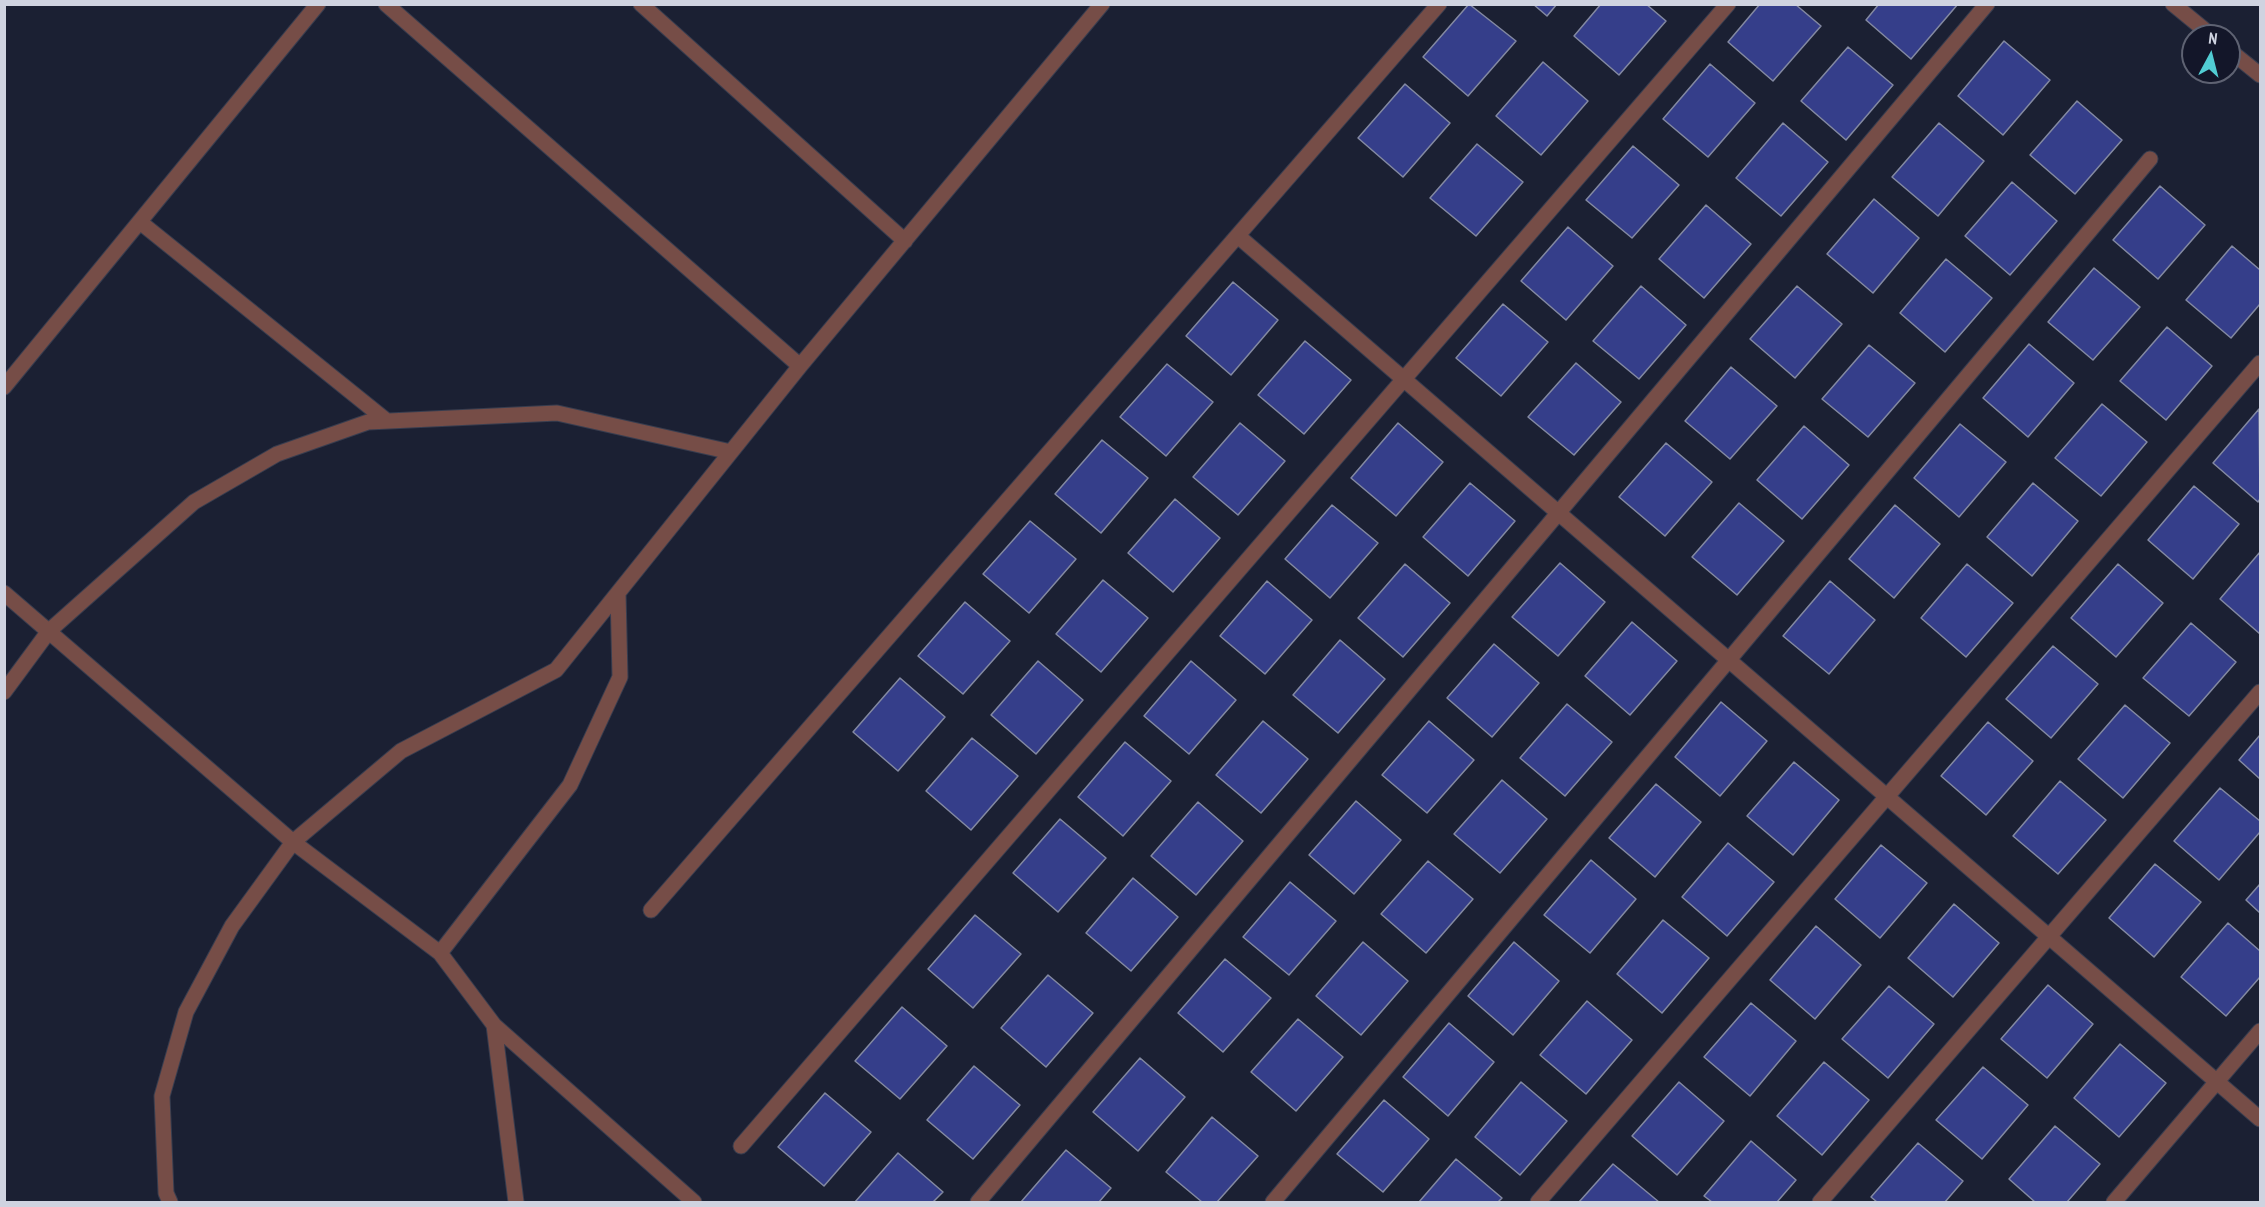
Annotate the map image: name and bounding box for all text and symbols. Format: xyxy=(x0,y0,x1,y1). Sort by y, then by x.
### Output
north arrow xyxy=(2181,24,2241,84)
text: N xyxy=(2207,28,2218,49)

